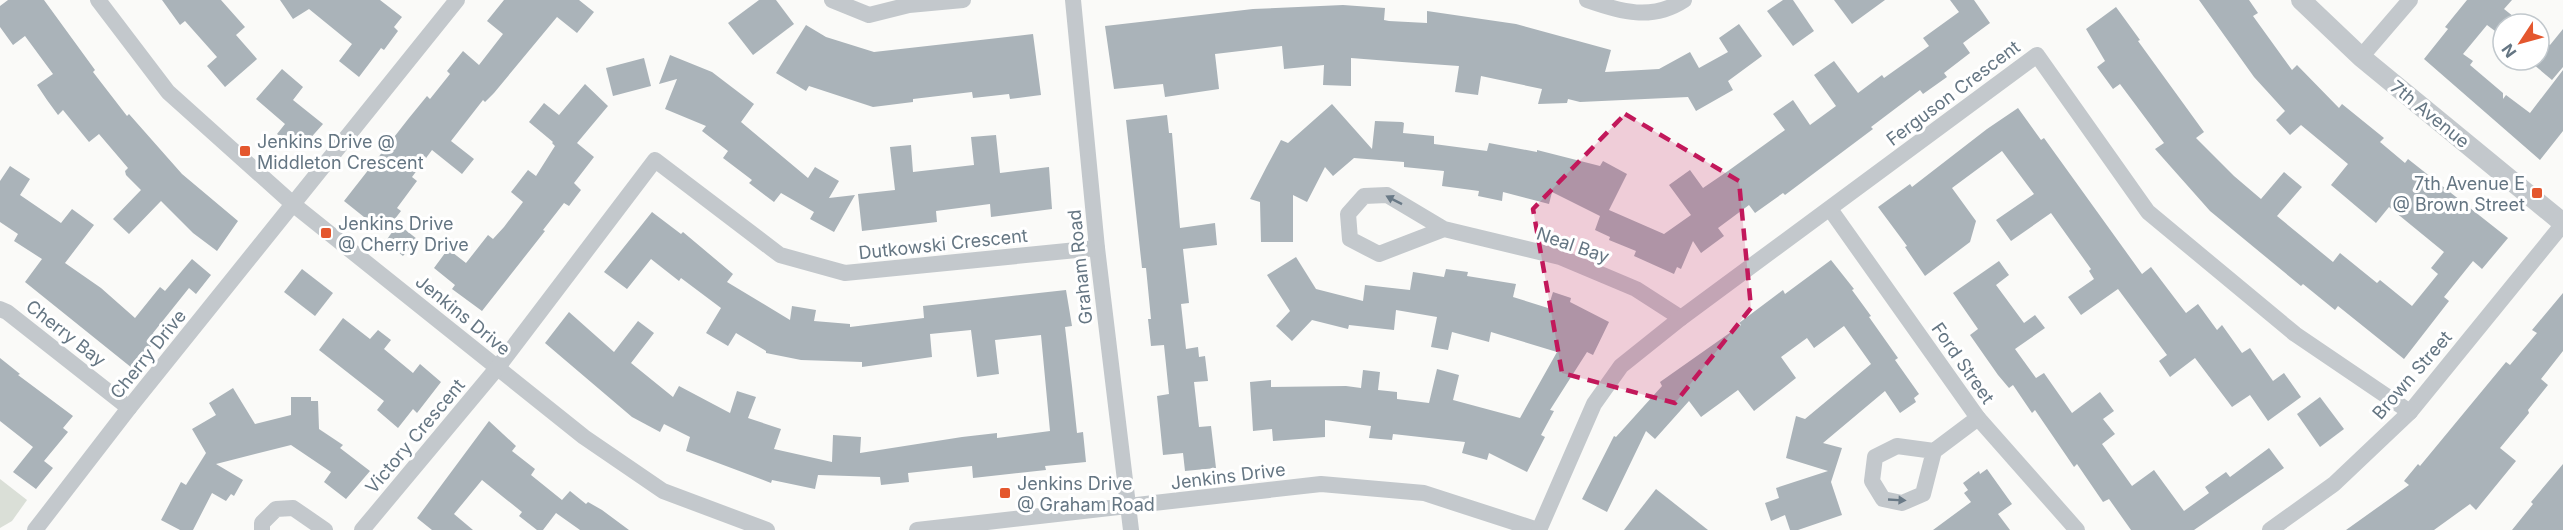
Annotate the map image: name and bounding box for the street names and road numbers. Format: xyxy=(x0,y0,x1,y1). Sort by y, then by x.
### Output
street label: Ferguson Crescent xyxy=(1882,36,2024,150)
street label: 7th Avenue xyxy=(2386,76,2474,152)
street label: Graham Road xyxy=(1064,209,1096,325)
street label: Neal Bay xyxy=(1534,223,1612,267)
street label: Dutkowski Crescent xyxy=(857,225,1029,263)
street label: Jenkins Drive xyxy=(412,270,514,360)
street label: Cherry Bay xyxy=(22,295,110,371)
street label: Cherry Drive xyxy=(106,305,190,403)
street label: Ford Street xyxy=(1927,318,1999,408)
street label: Brown Street xyxy=(2368,327,2456,423)
street label: Victory Crescent xyxy=(361,375,469,497)
street label: Jenkins Drive xyxy=(1169,459,1287,493)

